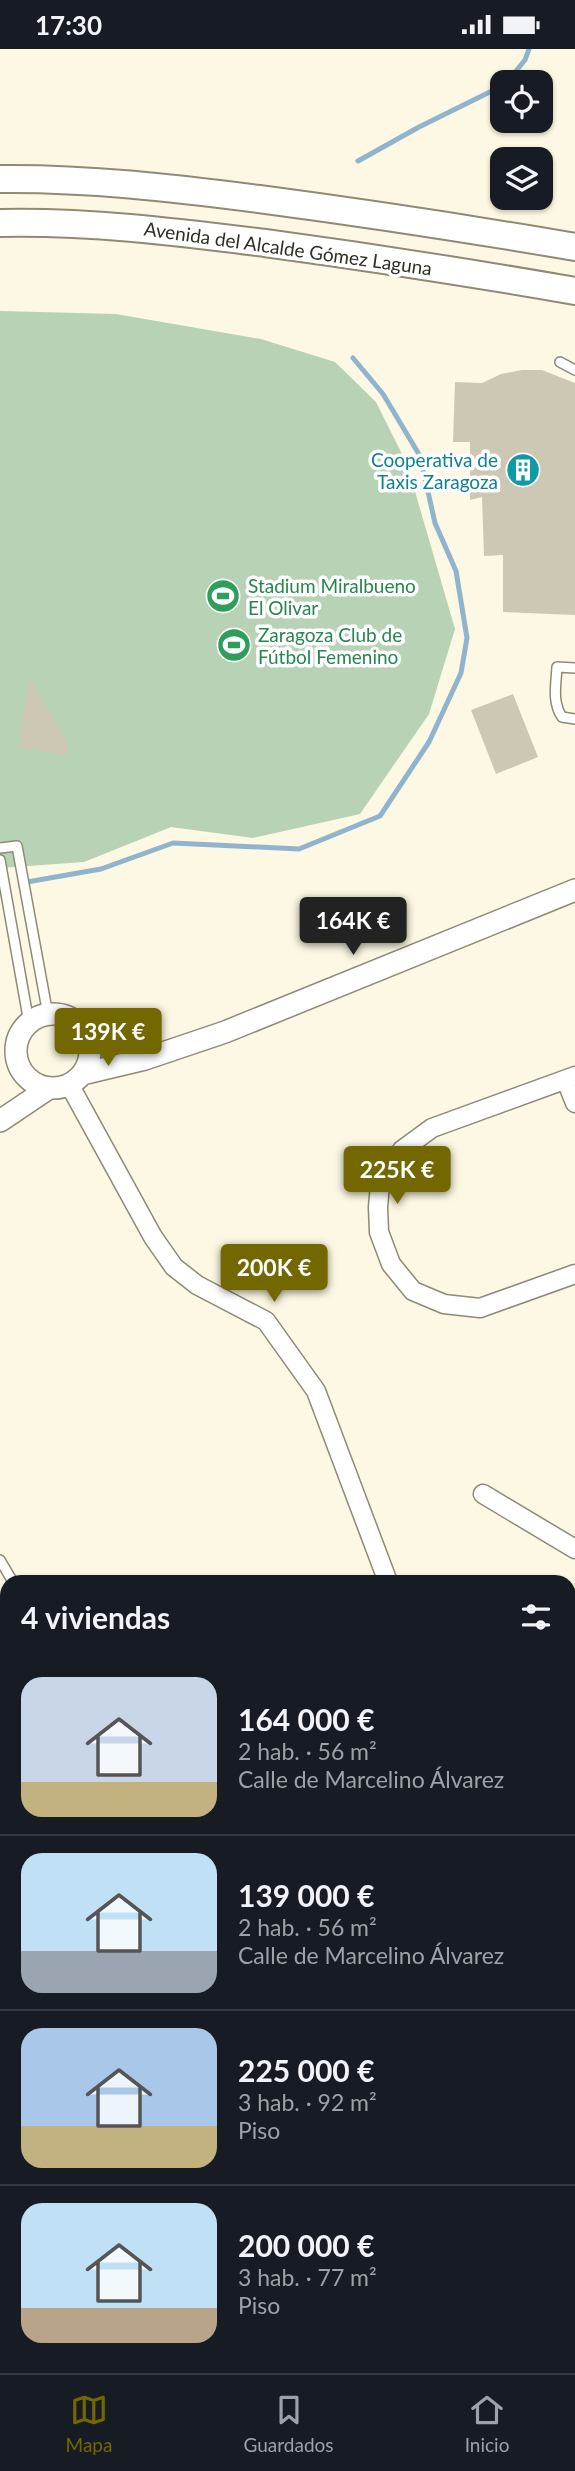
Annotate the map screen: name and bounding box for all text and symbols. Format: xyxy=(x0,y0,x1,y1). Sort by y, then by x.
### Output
text: 17:30 xyxy=(35,9,102,41)
map controls xyxy=(490,70,553,210)
button: locate xyxy=(490,70,553,133)
button: layers xyxy=(490,147,553,210)
street label: Avenida del Alcalde Gómez Laguna xyxy=(143,216,433,280)
place label: Cooperativa de Taxis Zaragoza xyxy=(371,448,498,493)
building icon: Cooperativa de Taxis Zaragoza xyxy=(504,451,542,489)
place label: Stadium Miralbueno El Olivar xyxy=(248,574,416,619)
sports icon: Stadium Miralbueno El Olivar xyxy=(204,577,242,615)
place label: Zaragoza Club de Fútbol Femenino xyxy=(258,623,402,668)
sports icon: Zaragoza Club de Fútbol Femenino xyxy=(215,626,253,664)
pin: 164K € xyxy=(296,897,410,957)
text: 164K € xyxy=(316,906,390,934)
pin: 139K € xyxy=(51,1009,165,1068)
text: 139K € xyxy=(71,1017,145,1045)
pin: 225K € xyxy=(340,1147,454,1206)
text: 225K € xyxy=(360,1155,434,1183)
pin: 200K € xyxy=(217,1245,331,1304)
text: 200K € xyxy=(237,1253,311,1281)
icon: filters xyxy=(517,1598,555,1636)
text: 4 viviendas xyxy=(21,1599,170,1635)
text: 164 000 € xyxy=(238,1701,374,1737)
icon: home xyxy=(77,1705,161,1789)
text: 2 hab. · 56 m² xyxy=(238,1737,377,1765)
text: Calle de Marcelino Álvarez xyxy=(238,1765,504,1793)
text: 139 000 € xyxy=(238,1877,374,1913)
icon: home xyxy=(77,1881,161,1965)
text: 2 hab. · 56 m² xyxy=(238,1913,377,1941)
text: Calle de Marcelino Álvarez xyxy=(238,1941,504,1969)
text: 225 000 € xyxy=(238,2052,374,2088)
icon: home xyxy=(77,2056,161,2140)
text: 3 hab. · 92 m² xyxy=(238,2088,377,2116)
text: Piso xyxy=(238,2116,280,2144)
text: 200 000 € xyxy=(238,2227,374,2263)
icon: home xyxy=(77,2231,161,2315)
text: 3 hab. · 77 m² xyxy=(238,2263,377,2291)
text: Piso xyxy=(238,2291,280,2319)
tab: Mapa xyxy=(66,2391,112,2456)
tab: Guardados xyxy=(244,2391,334,2456)
tab: Inicio xyxy=(465,2391,509,2456)

